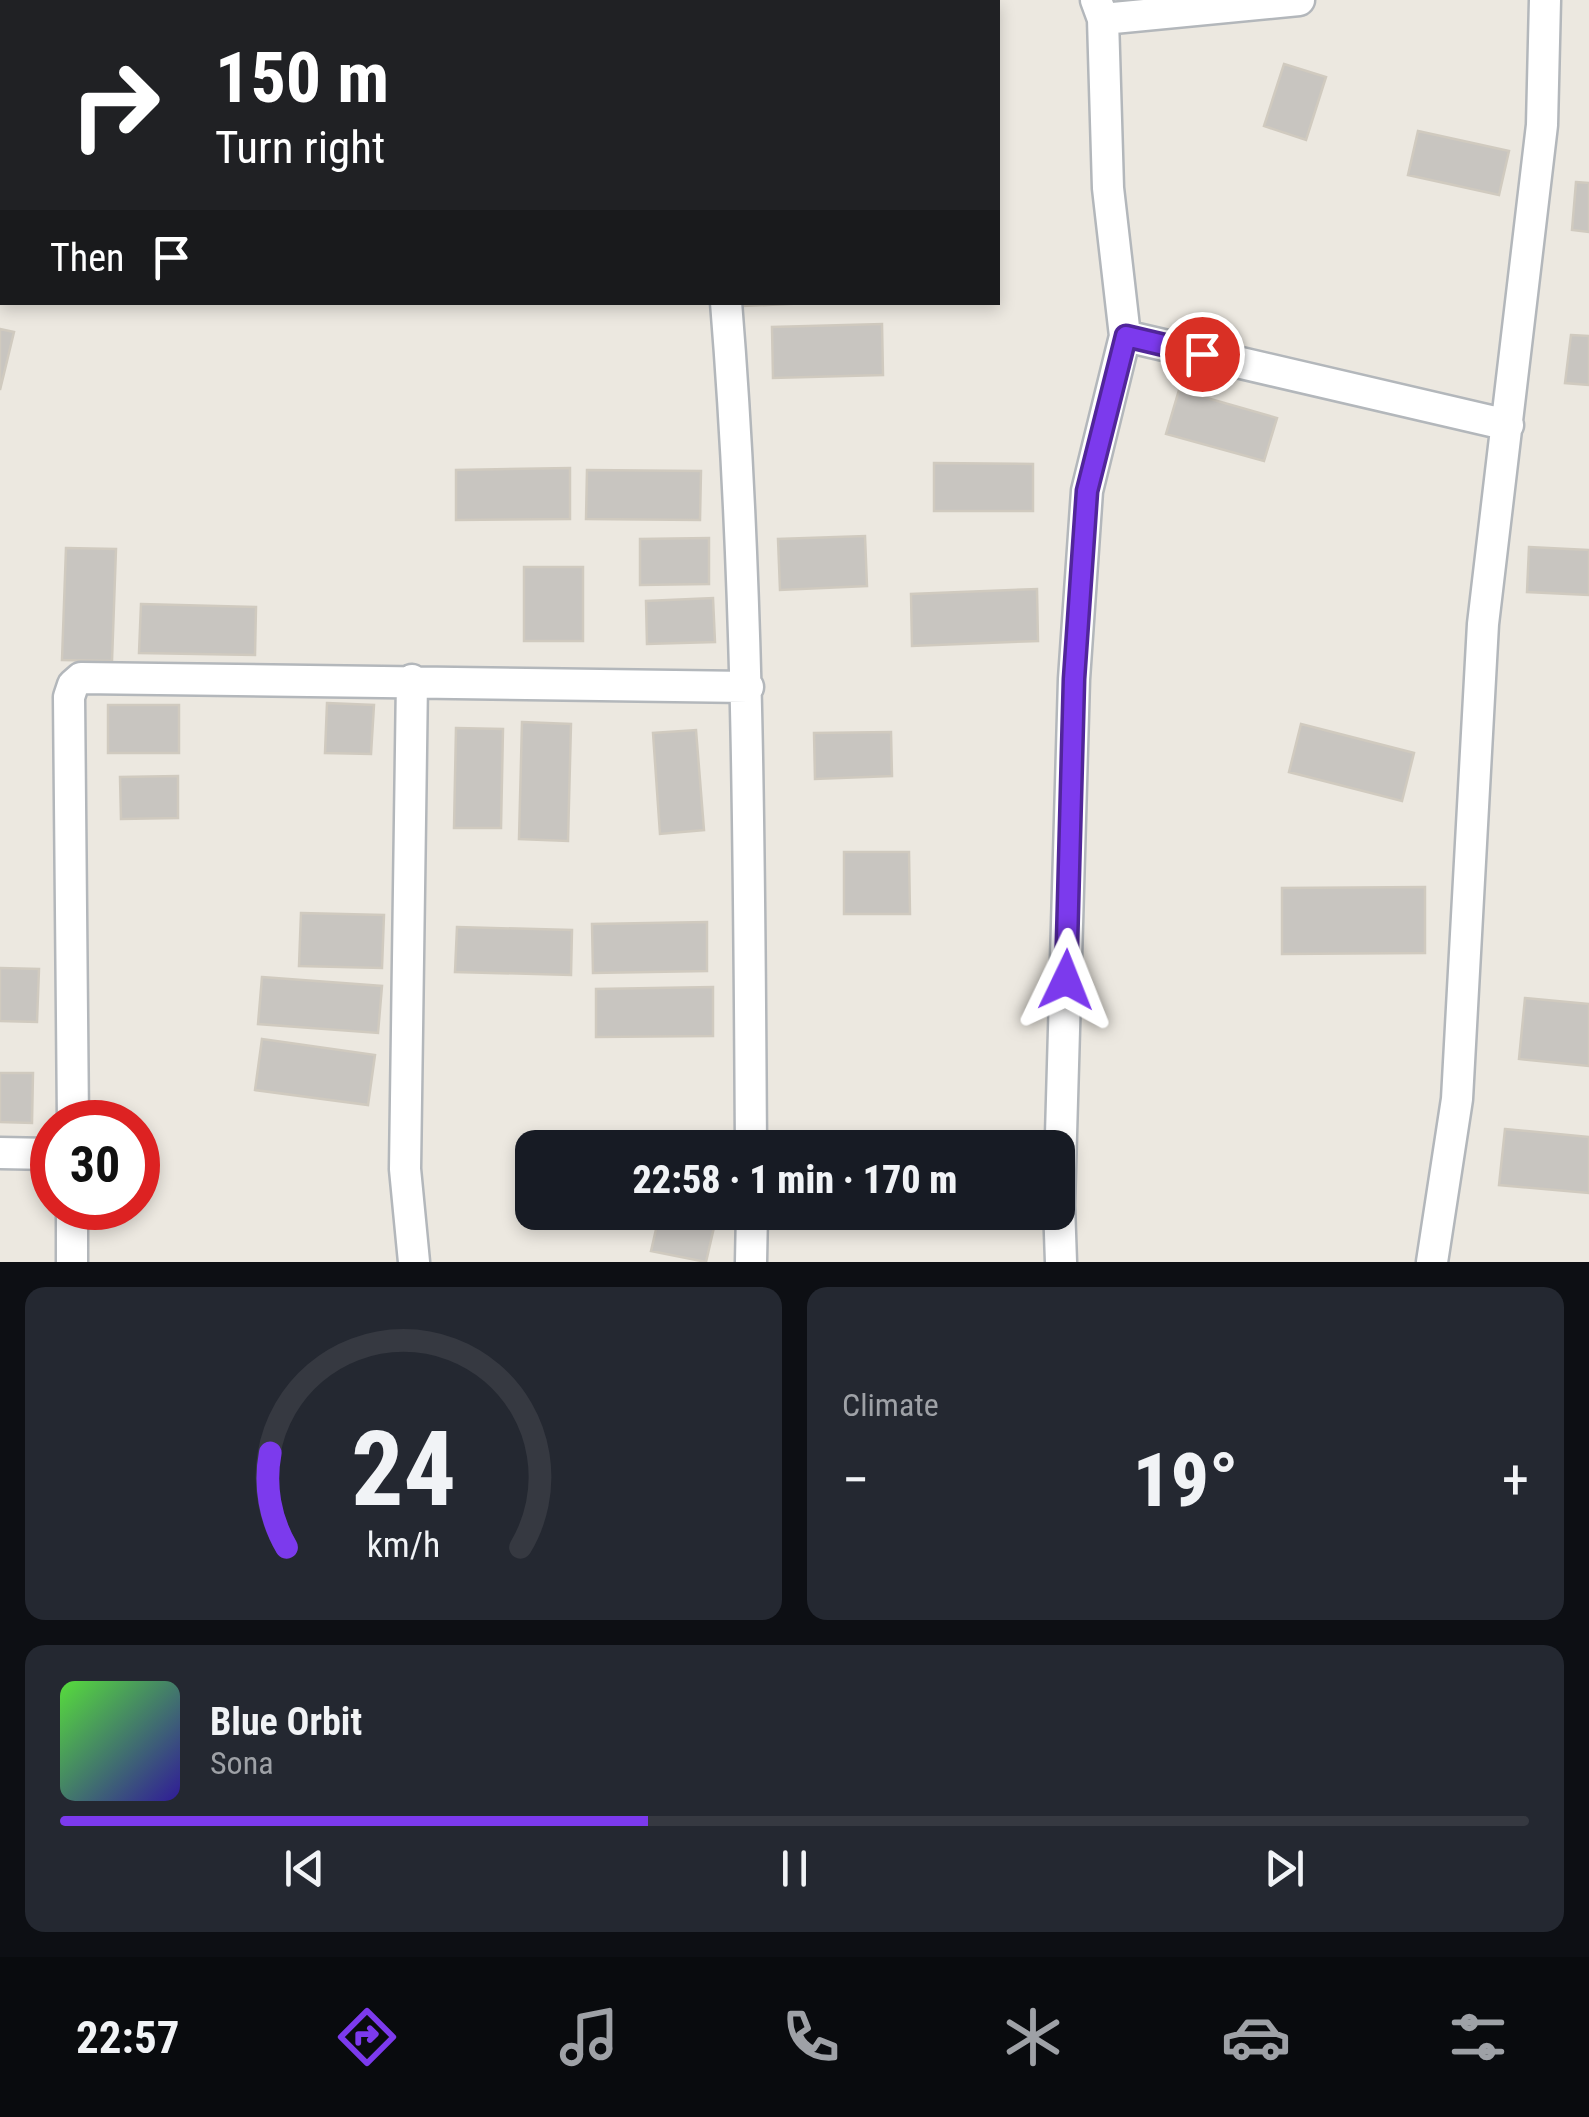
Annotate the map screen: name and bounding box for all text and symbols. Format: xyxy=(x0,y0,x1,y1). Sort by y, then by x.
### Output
text: 150 m xyxy=(215,37,389,119)
icon: right xyxy=(50,40,180,170)
text: Turn right xyxy=(215,121,385,174)
icon: arrive xyxy=(144,230,199,285)
text: Then xyxy=(50,236,124,280)
pin xyxy=(1160,312,1245,397)
icon: arrive xyxy=(1175,327,1230,382)
position arrow xyxy=(1014,928,1118,1032)
speed limit sign: 30 xyxy=(30,1100,160,1230)
text: 22:58 · 1 min · 170 m xyxy=(633,1158,957,1202)
text: Climate xyxy=(842,1386,939,1424)
text: 24 xyxy=(351,1409,456,1530)
text: 19° xyxy=(1133,1436,1238,1524)
text: − xyxy=(842,1448,870,1512)
text: + xyxy=(1502,1448,1529,1512)
text: km/h xyxy=(367,1524,440,1566)
text: Blue Orbit xyxy=(210,1700,362,1744)
text: Sona xyxy=(210,1744,273,1782)
icon: previous xyxy=(277,1841,332,1896)
icon: pause xyxy=(767,1841,822,1896)
icon: next xyxy=(1257,1841,1312,1896)
icon: directions xyxy=(332,2002,402,2072)
icon: music xyxy=(554,2002,624,2072)
icon: phone xyxy=(776,2002,846,2072)
icon: climate xyxy=(998,2002,1068,2072)
icon: car xyxy=(1221,2002,1291,2072)
icon: filters xyxy=(1443,2002,1513,2072)
text: 22:57 xyxy=(76,2011,179,2064)

